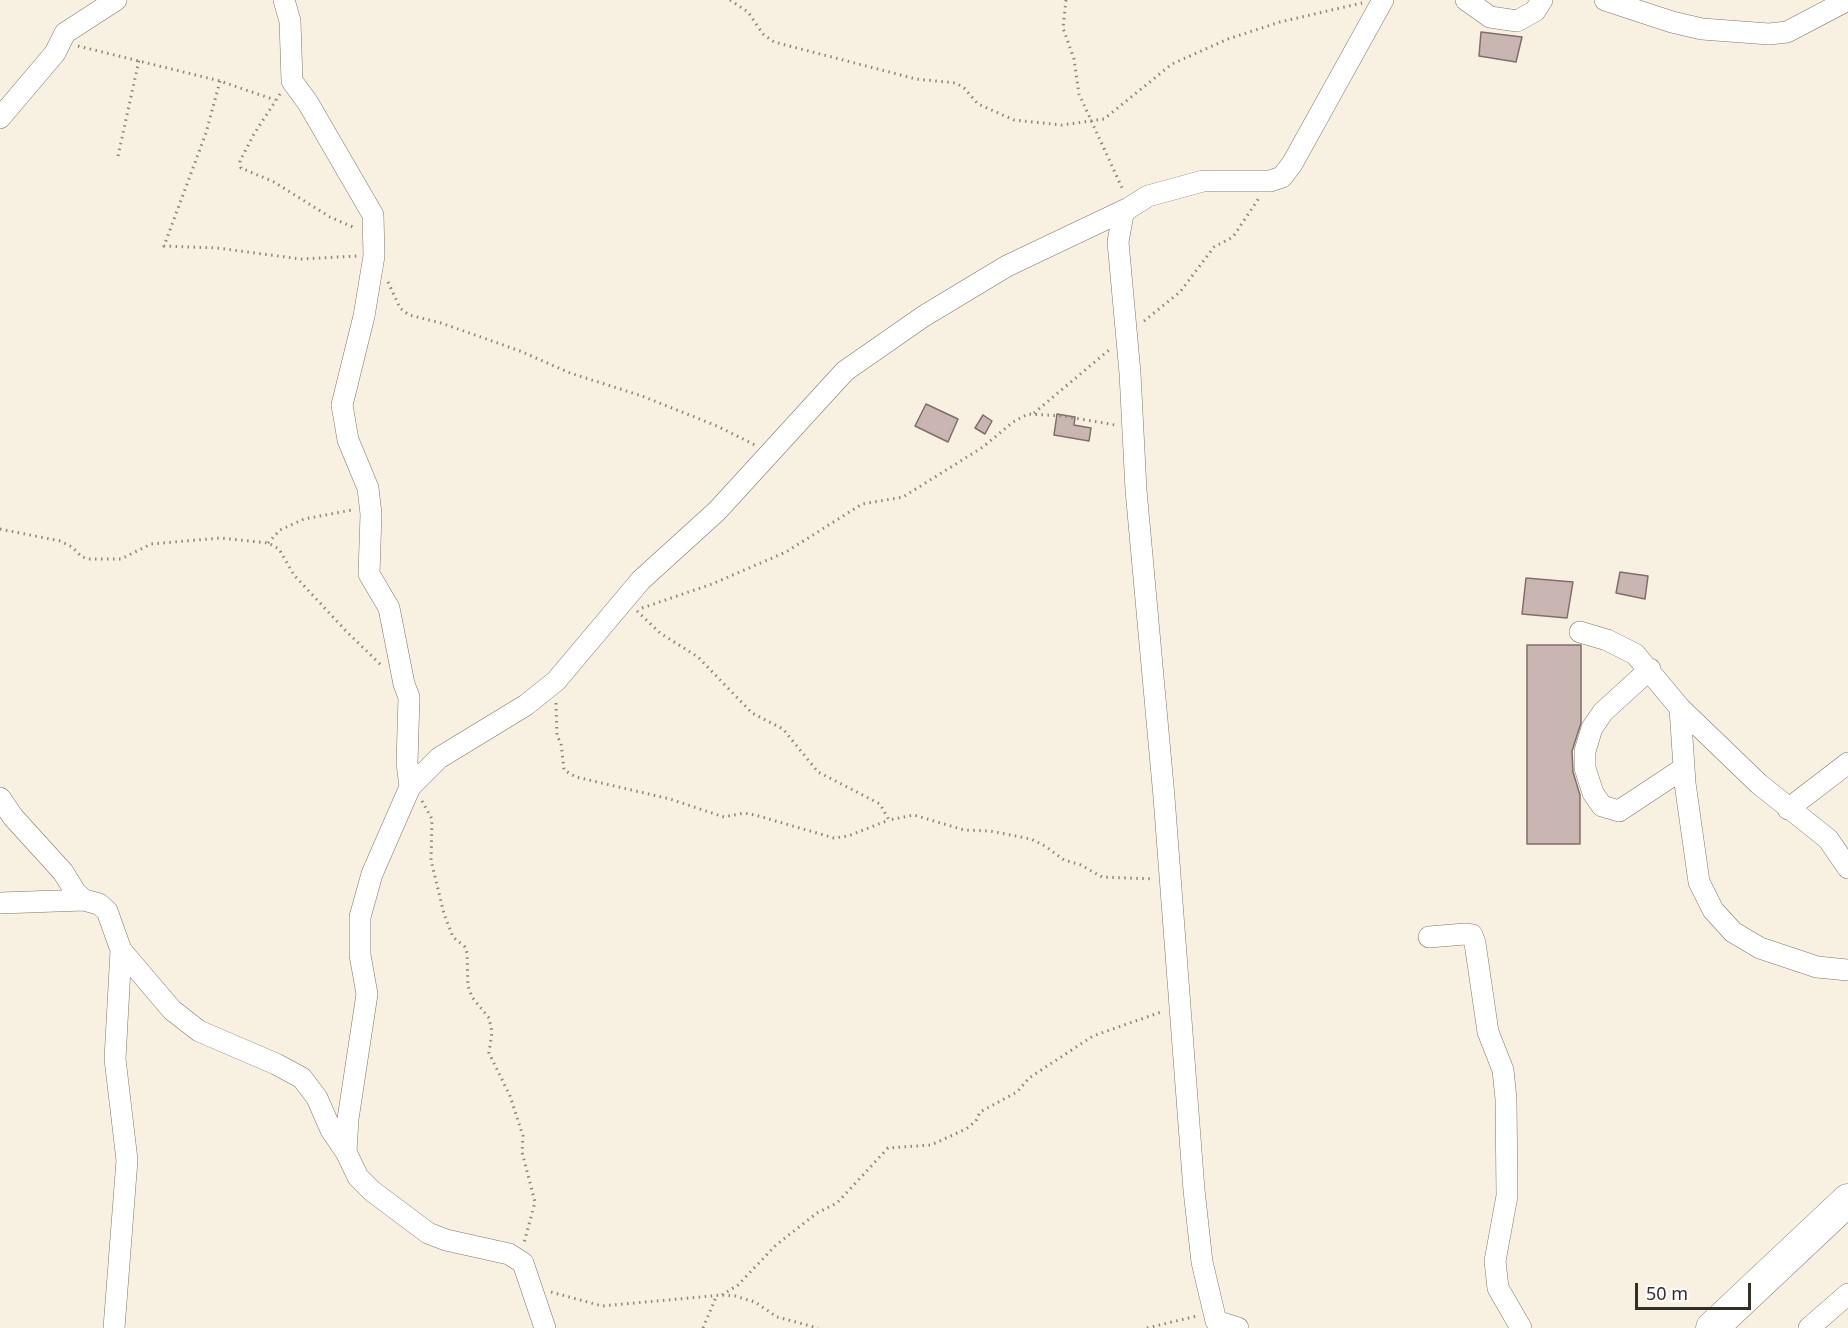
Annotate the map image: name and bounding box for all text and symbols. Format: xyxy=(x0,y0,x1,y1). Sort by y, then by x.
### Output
scale bar xyxy=(1638,1271,1754,1309)
text: 50 m xyxy=(1646,1281,1688,1305)

